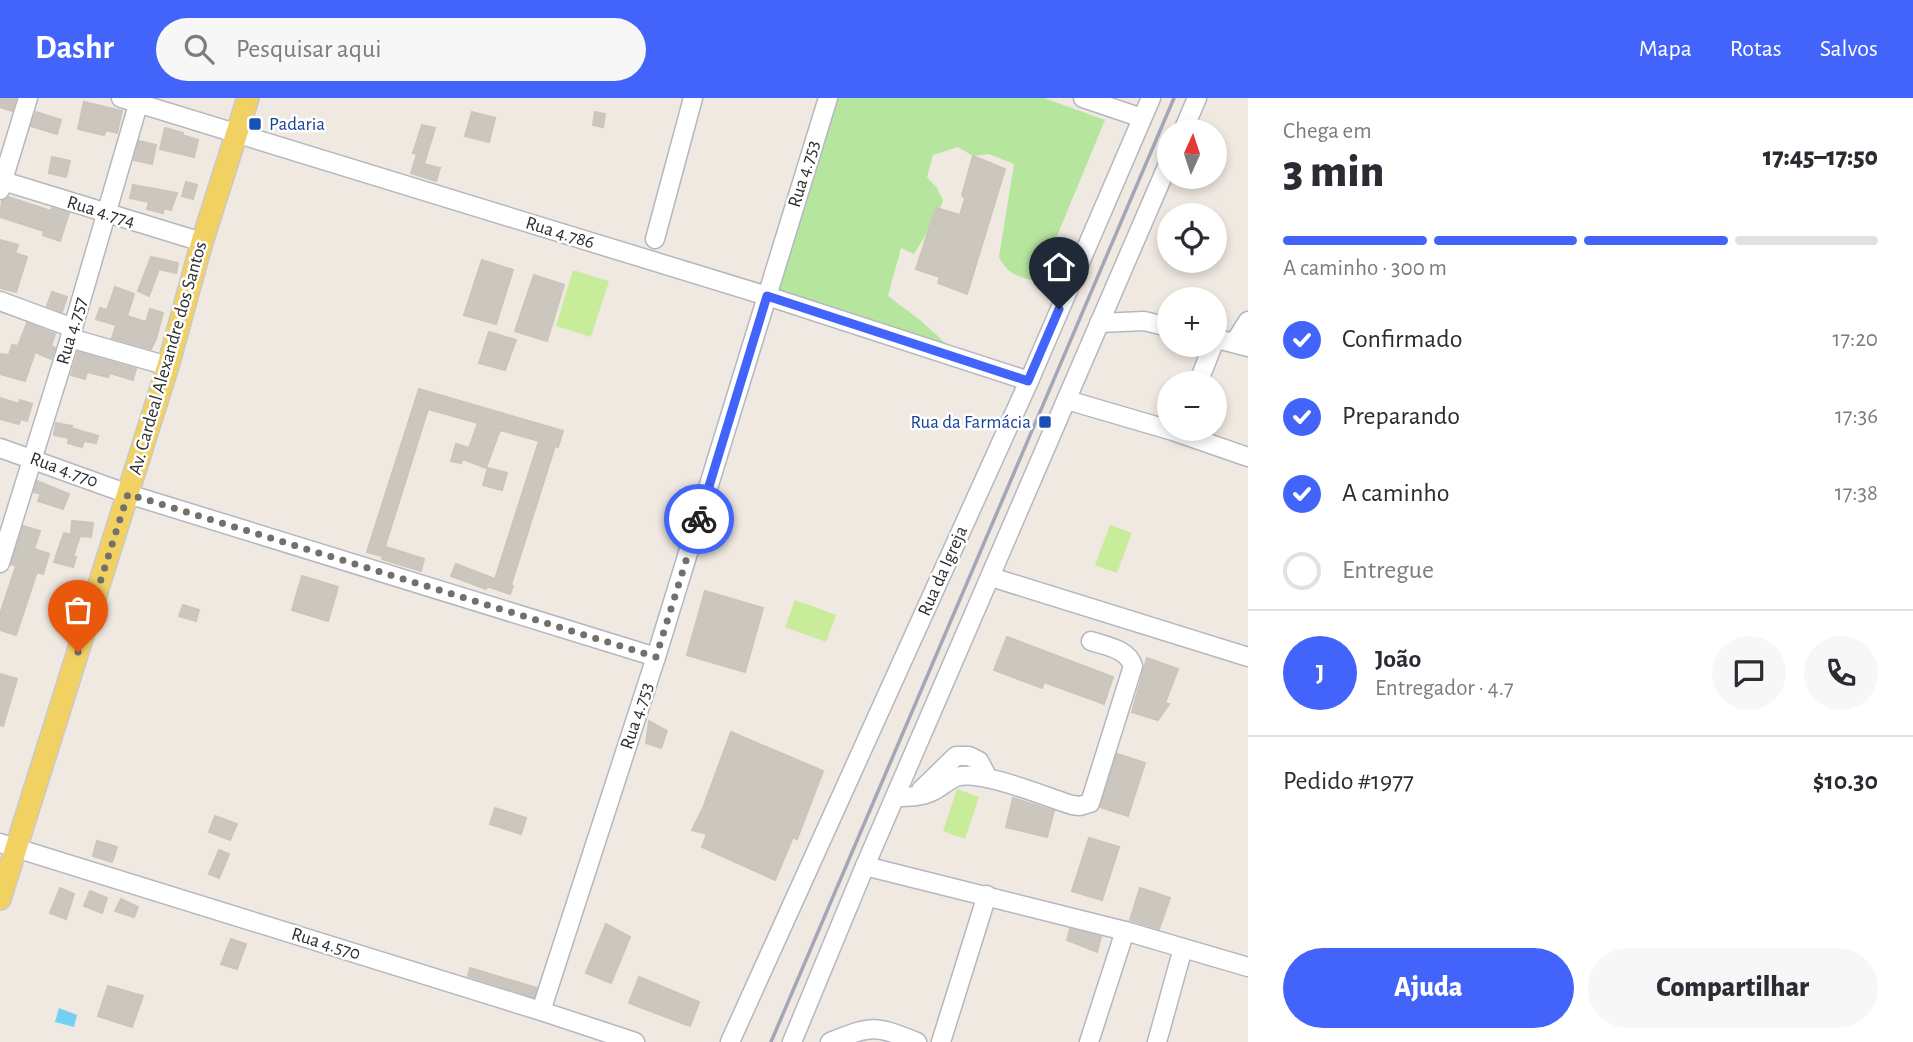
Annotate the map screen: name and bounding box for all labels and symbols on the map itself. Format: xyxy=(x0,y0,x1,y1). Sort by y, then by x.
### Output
place label: Padaria xyxy=(269,115,325,134)
marker: Padaria xyxy=(247,116,263,132)
north arrow xyxy=(1157,119,1227,189)
street label: Rua 4.753 xyxy=(785,138,823,210)
street label: Rua 4.774 xyxy=(65,193,137,231)
street label: Rua 4.786 xyxy=(523,214,597,253)
pin xyxy=(1029,237,1089,309)
street label: Av. Cardeal Alexandre dos Santos xyxy=(126,239,210,477)
street label: Rua 4.757 xyxy=(53,295,91,367)
place label: Rua da Farmácia xyxy=(910,413,1031,432)
marker: Rua da Farmácia xyxy=(1037,414,1053,430)
street label: Rua 4.770 xyxy=(27,449,101,491)
courier xyxy=(664,484,734,554)
street label: Rua da Igreja xyxy=(915,523,971,619)
pin xyxy=(48,580,108,652)
street label: Rua 4.753 xyxy=(617,680,657,752)
street label: Rua 4.570 xyxy=(289,925,363,963)

